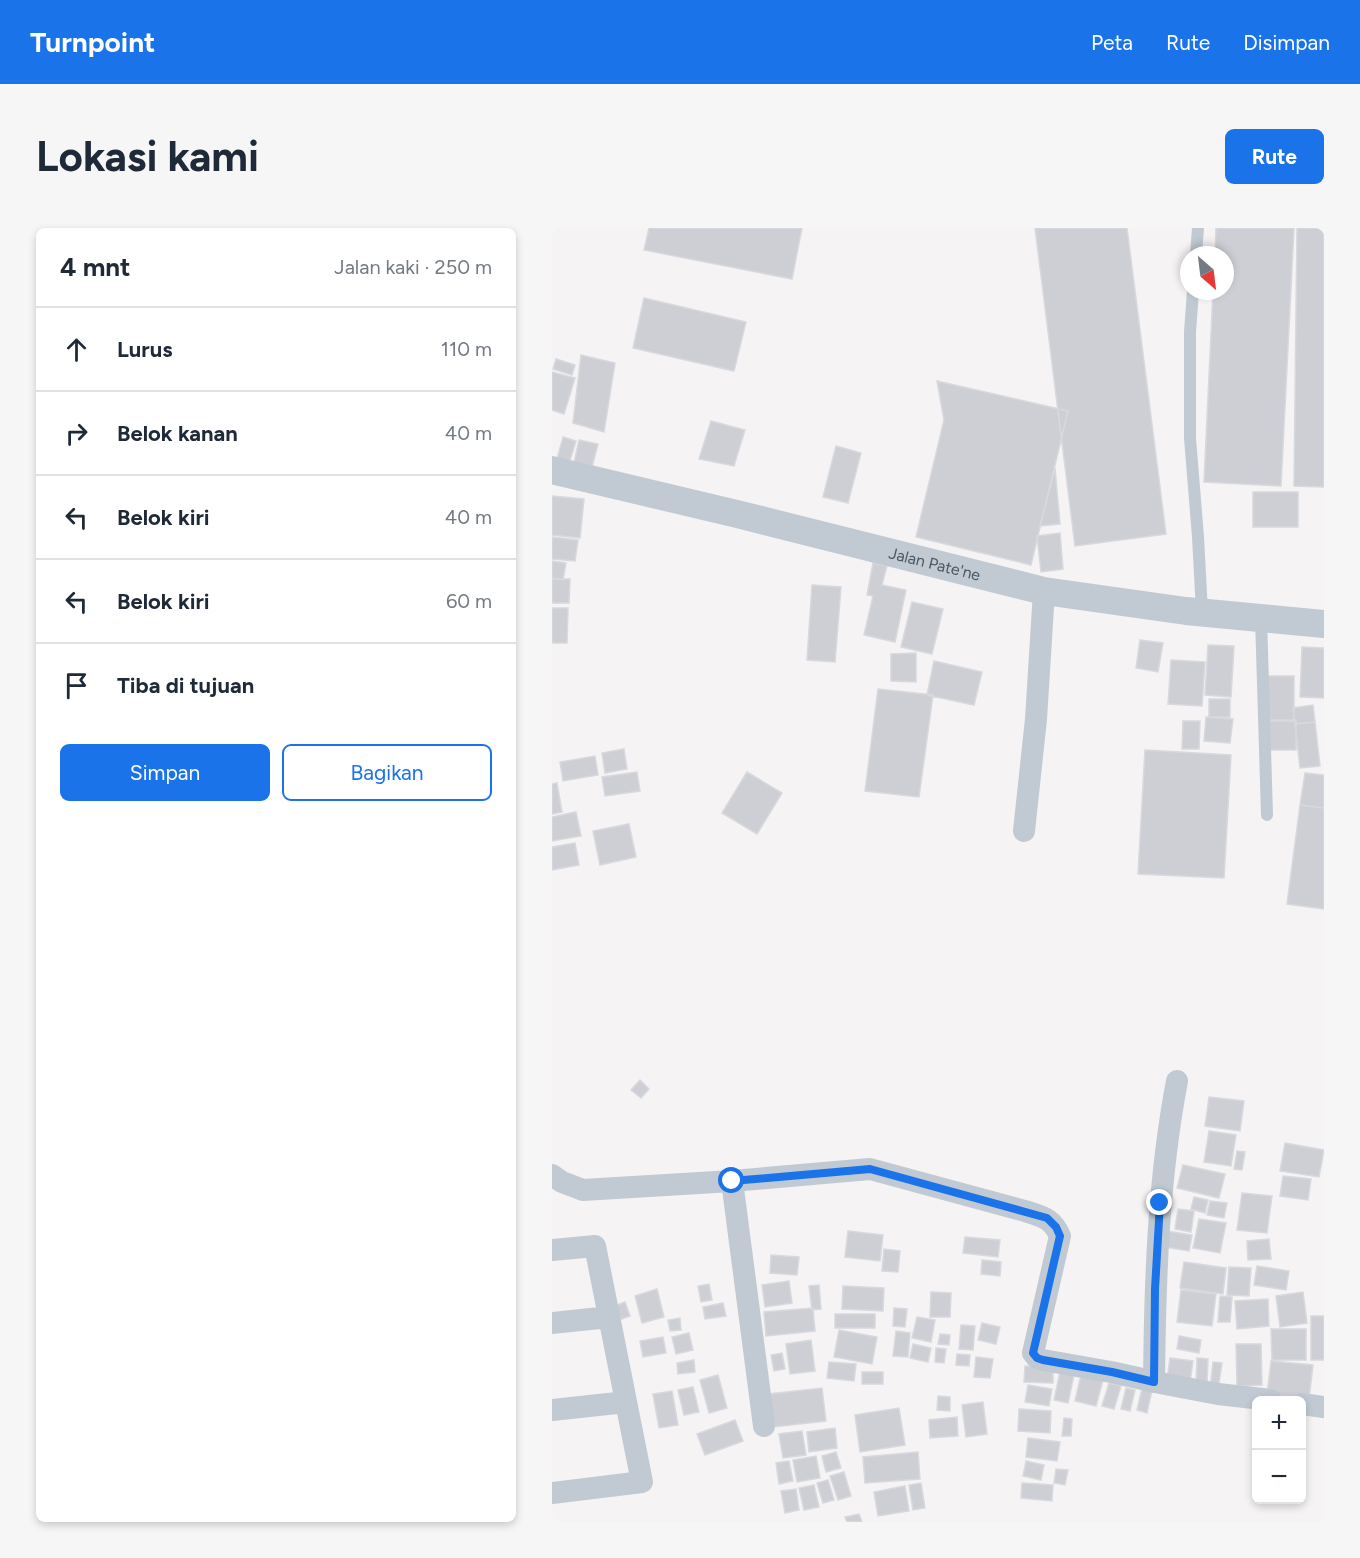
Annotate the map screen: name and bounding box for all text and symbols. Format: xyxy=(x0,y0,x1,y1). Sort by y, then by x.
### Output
text: Turnpoint xyxy=(30,25,155,59)
text: Peta xyxy=(1091,30,1133,55)
text: Rute xyxy=(1166,30,1210,55)
text: Disimpan xyxy=(1243,30,1330,55)
button: Rute xyxy=(1225,129,1324,184)
text: Lokasi kami xyxy=(36,131,259,182)
north arrow xyxy=(1180,246,1234,300)
text: 4 mnt xyxy=(60,251,131,283)
text: Jalan kaki · 250 m xyxy=(334,255,492,279)
icon: ahead xyxy=(60,333,93,366)
text: Lurus xyxy=(117,336,172,363)
text: 110 m xyxy=(441,337,492,361)
icon: right xyxy=(60,417,93,450)
text: Belok kanan xyxy=(117,420,238,447)
text: 40 m xyxy=(445,421,492,445)
icon: left xyxy=(60,501,93,534)
text: Belok kiri xyxy=(117,504,210,531)
text: 40 m xyxy=(445,505,492,529)
street label: Jalan Pate'ne xyxy=(887,543,983,584)
icon: left xyxy=(60,585,93,618)
text: Belok kiri xyxy=(117,588,210,615)
text: 60 m xyxy=(446,589,492,613)
icon: arrive xyxy=(60,669,93,702)
text: Tiba di tujuan xyxy=(117,672,254,699)
button: Simpan xyxy=(60,744,270,801)
button: Bagikan xyxy=(282,744,492,801)
route start xyxy=(718,1167,744,1193)
route end xyxy=(1146,1189,1172,1215)
map controls xyxy=(1252,1396,1306,1504)
button: + xyxy=(1252,1396,1306,1450)
button: − xyxy=(1252,1450,1306,1504)

